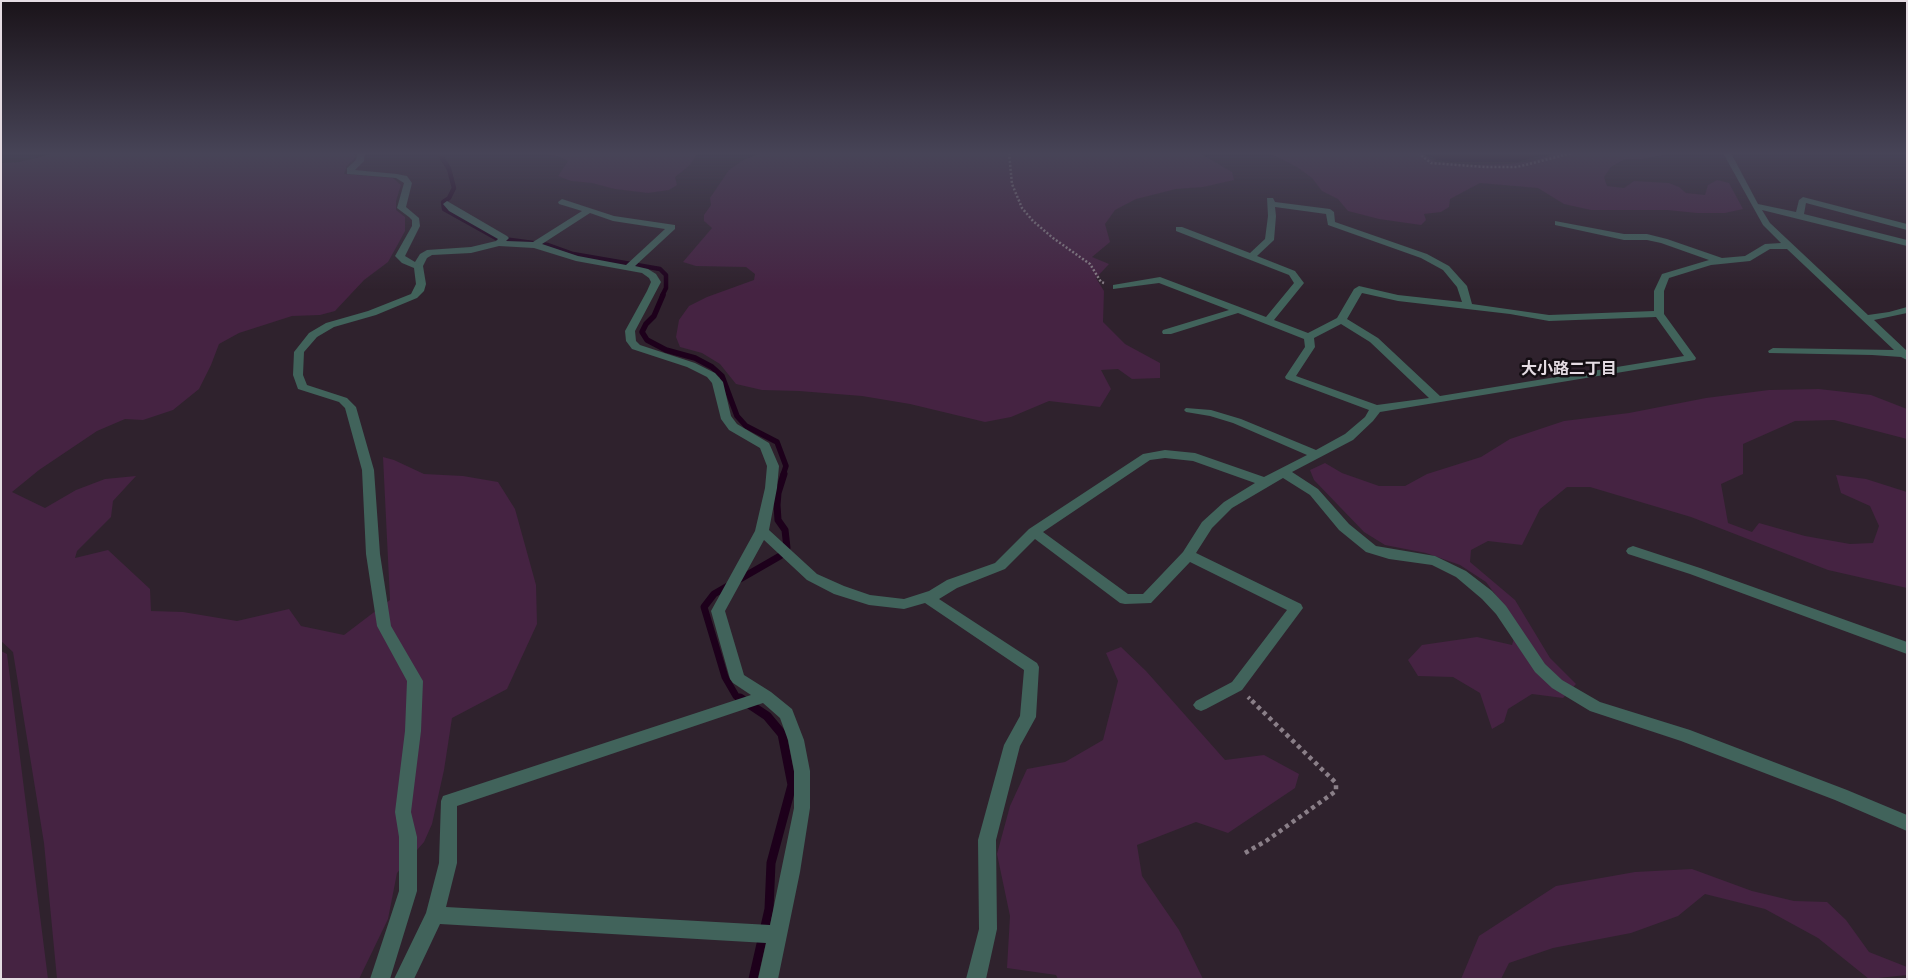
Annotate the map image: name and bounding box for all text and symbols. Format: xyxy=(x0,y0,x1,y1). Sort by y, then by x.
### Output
district label: 大小路二丁目 xyxy=(1521,359,1617,379)

